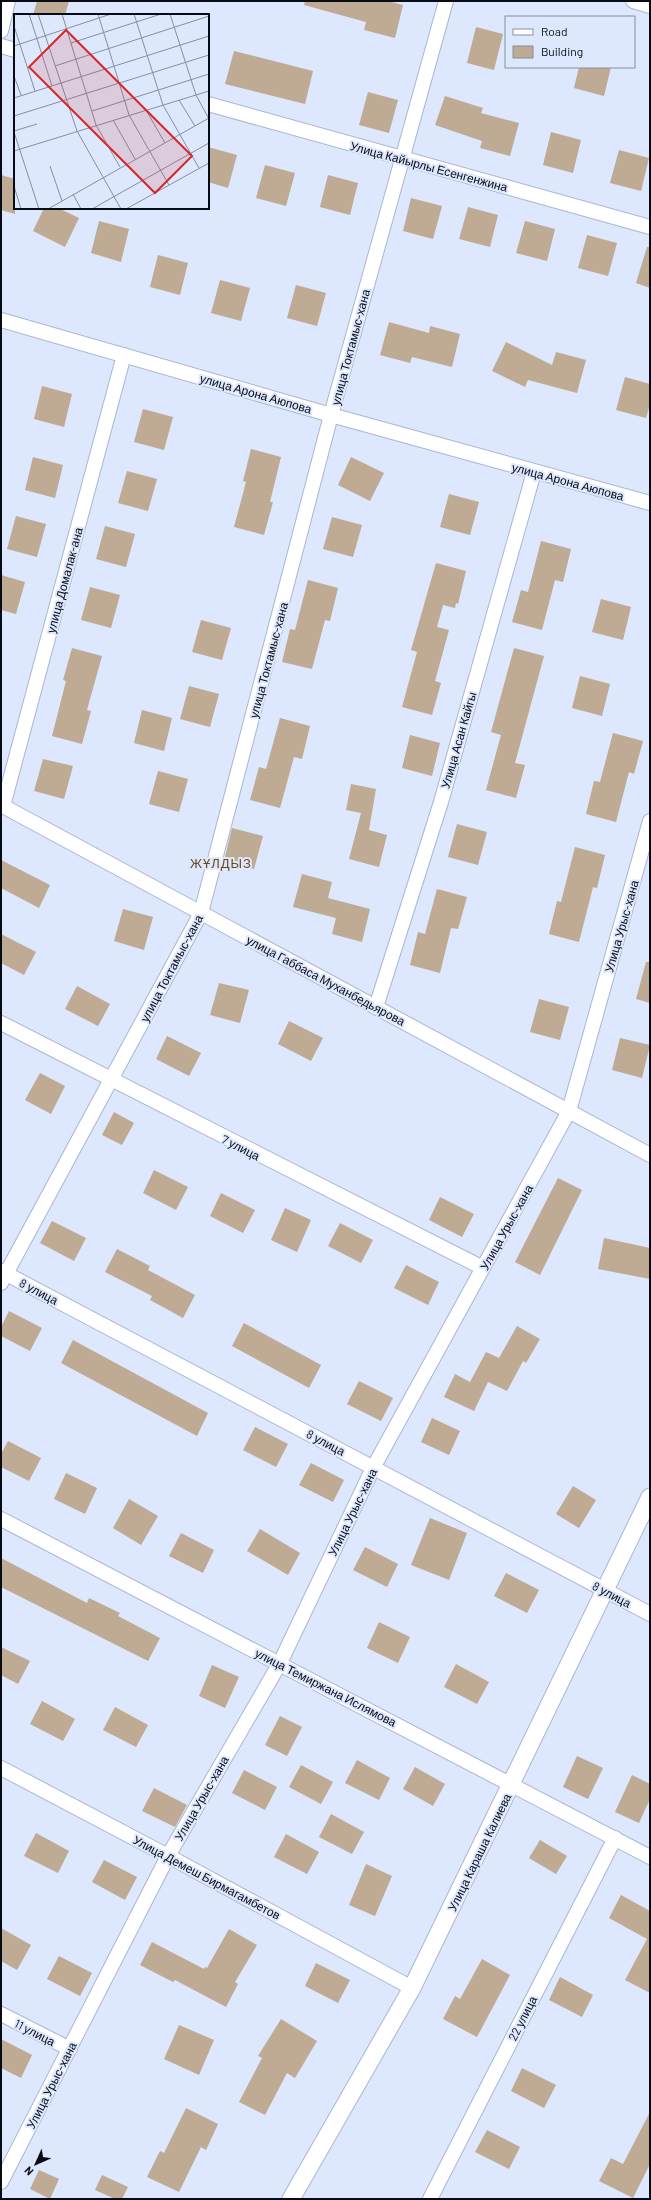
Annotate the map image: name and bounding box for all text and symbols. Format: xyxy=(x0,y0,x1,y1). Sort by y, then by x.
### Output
inset map xyxy=(14,14,209,209)
legend xyxy=(505,16,635,68)
text: Road xyxy=(541,24,568,38)
text: Building xyxy=(541,44,583,58)
street label: Улица Кайырлы Есенгенжина xyxy=(349,138,510,195)
street label: улица Токтамыс-хана xyxy=(328,287,373,407)
street label: улица Арона Аюпова xyxy=(198,370,314,417)
street label: улица Арона Аюпова xyxy=(510,459,626,504)
street label: улица Домалак-ана xyxy=(43,525,86,635)
street label: улица Токтамыс-хана xyxy=(246,600,291,720)
street label: Улица Асан Кайгы xyxy=(438,690,479,790)
district label: ЖҰЛДЫЗ xyxy=(190,855,252,871)
street label: Улица Урыс-хана xyxy=(601,878,642,974)
street label: улица Токтамыс-хана xyxy=(137,912,206,1024)
street label: улица Габбаса Муханбедьярова xyxy=(244,932,408,1029)
street label: 7 улица xyxy=(219,1131,263,1164)
street label: Улица Урыс-хана xyxy=(477,1182,536,1273)
street label: 8 улица xyxy=(17,1275,61,1308)
street label: 8 улица xyxy=(304,1426,348,1459)
street label: Улица Урыс-хана xyxy=(325,1466,380,1558)
street label: 8 улица xyxy=(590,1578,634,1611)
street label: улица Темиржана Ислямова xyxy=(253,1645,399,1730)
street label: Улица Урыс-хана xyxy=(171,1753,232,1843)
street label: Улица Караша Калиева xyxy=(444,1791,515,1914)
street label: Улица Демеш Бирмагамбетов xyxy=(131,1832,283,1923)
street label: 22 улица xyxy=(505,1993,540,2043)
street label: 11 улица xyxy=(12,2016,58,2049)
street label: Улица Урыс-хана xyxy=(23,2039,80,2131)
north arrow xyxy=(16,2144,56,2184)
text: N xyxy=(21,2164,36,2179)

